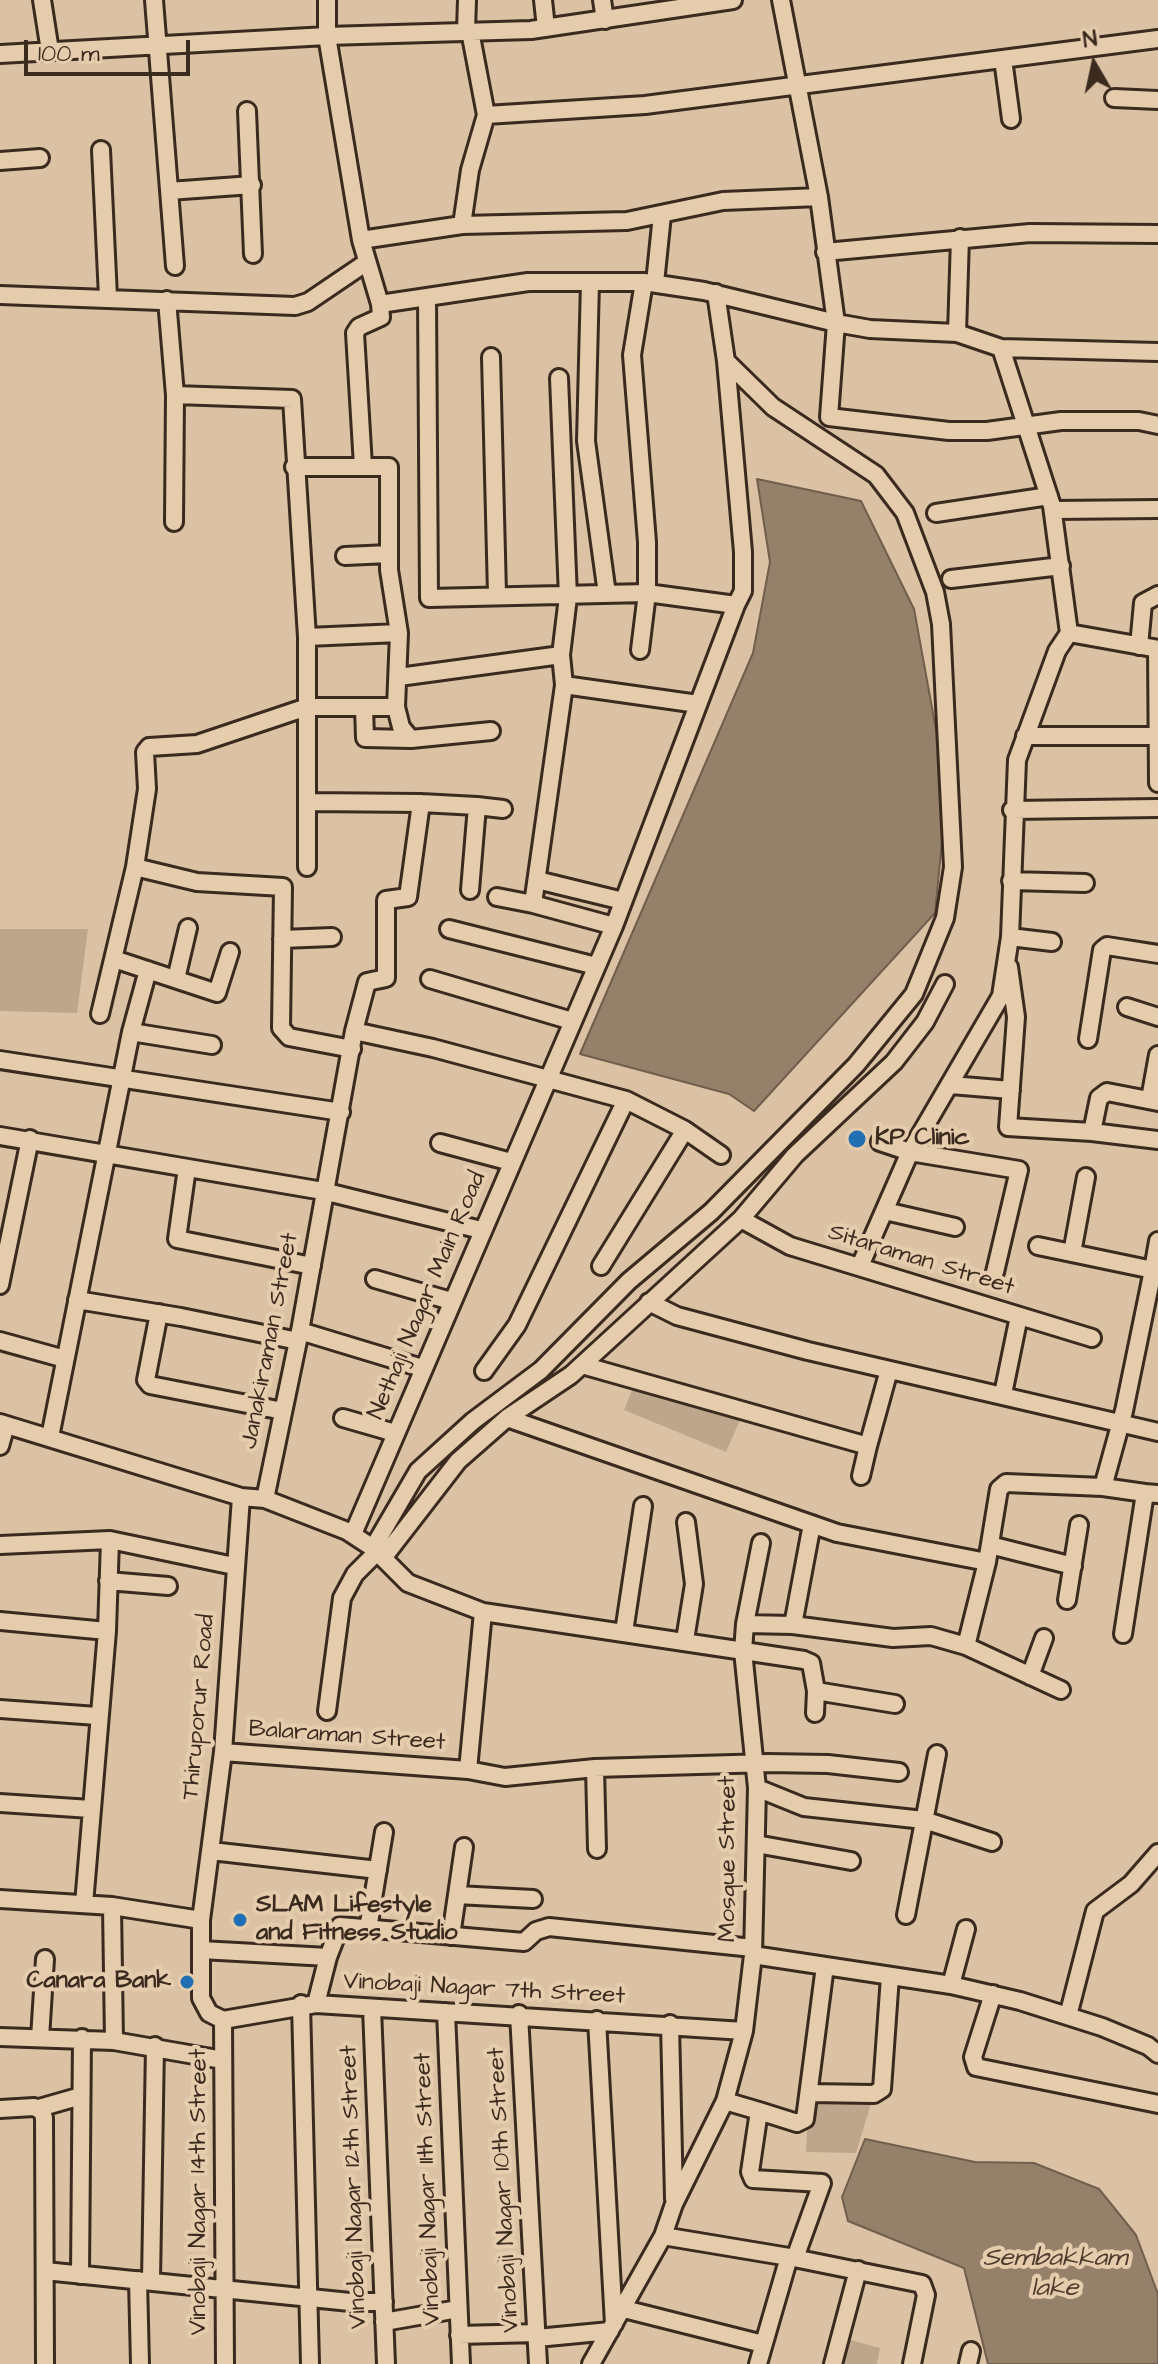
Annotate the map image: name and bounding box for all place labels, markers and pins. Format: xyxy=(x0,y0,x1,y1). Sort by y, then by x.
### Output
place label: KP Clinic xyxy=(875,1125,970,1153)
marker: KP Clinic xyxy=(846,1128,868,1150)
place label: SLAM Lifestyle and Fitness Studio xyxy=(256,1892,458,1948)
marker: SLAM Lifestyle and Fitness Studio xyxy=(231,1911,249,1929)
place label: Canara Bank xyxy=(27,1968,171,1996)
marker: Canara Bank xyxy=(178,1973,196,1991)

